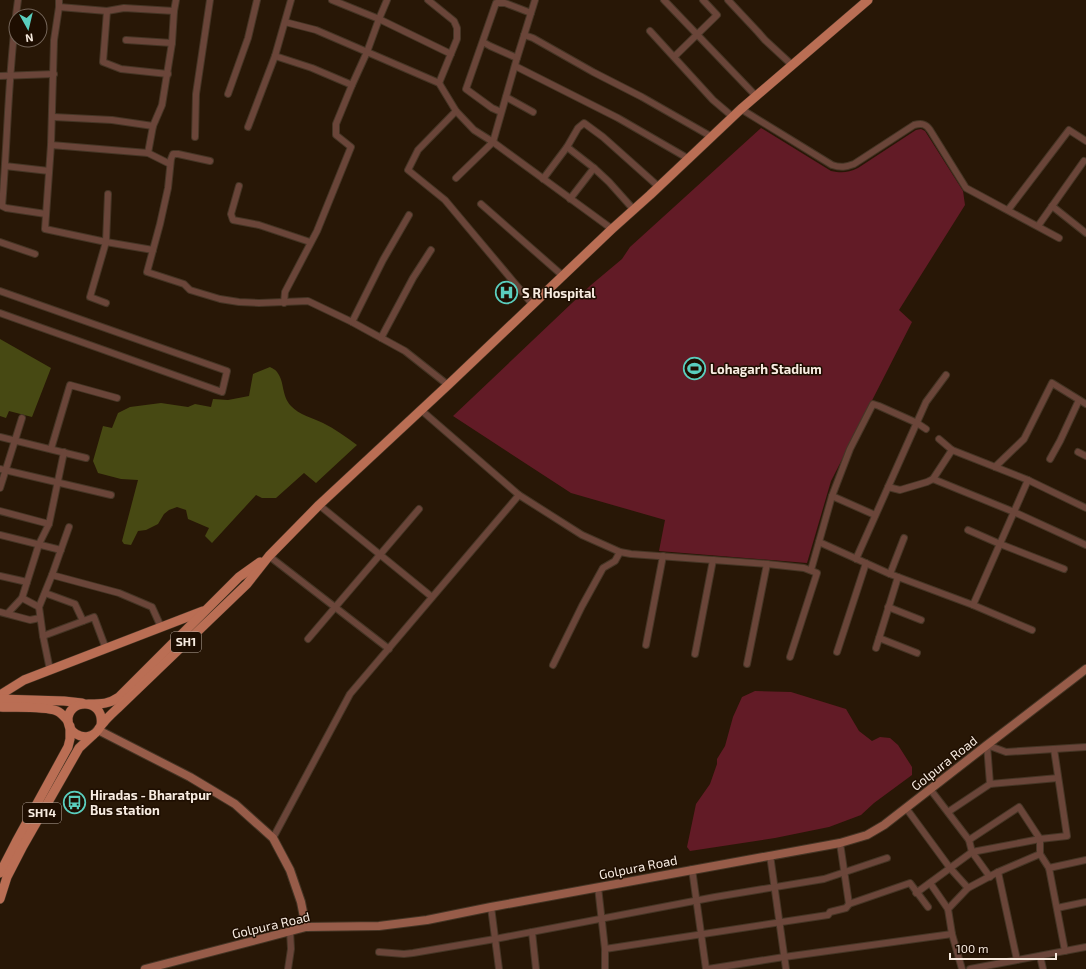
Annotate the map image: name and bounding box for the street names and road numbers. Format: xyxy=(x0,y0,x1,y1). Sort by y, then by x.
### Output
road number: SH1 xyxy=(171,632,201,652)
street label: Golpura Road xyxy=(908,732,980,794)
road number: SH14 xyxy=(23,803,61,823)
street label: Golpura Road xyxy=(597,852,679,882)
street label: Golpura Road xyxy=(230,908,312,942)

